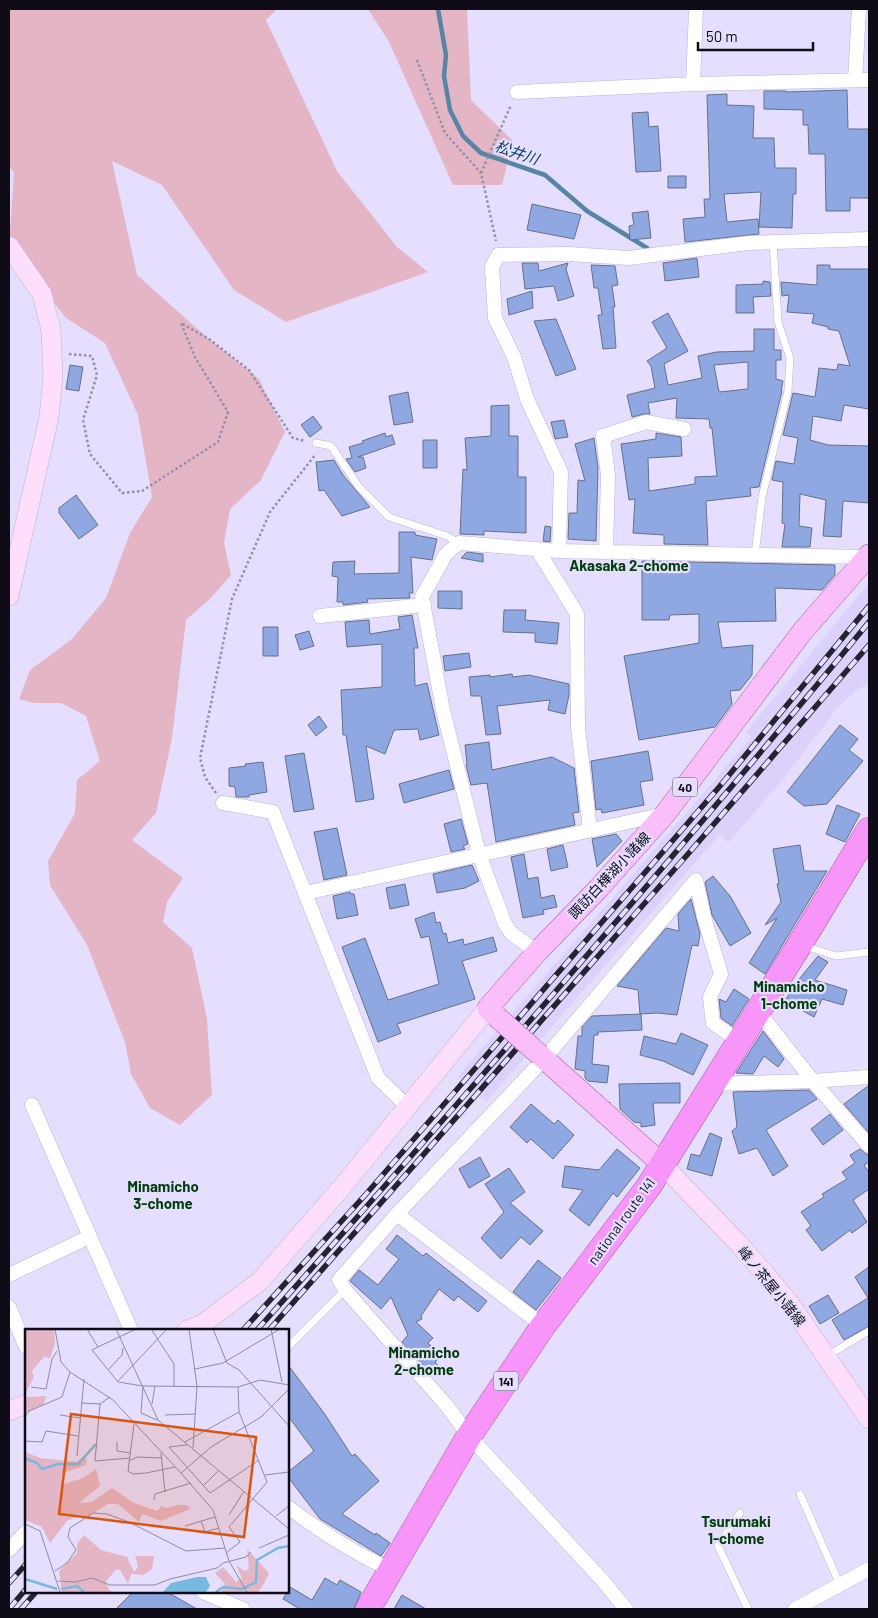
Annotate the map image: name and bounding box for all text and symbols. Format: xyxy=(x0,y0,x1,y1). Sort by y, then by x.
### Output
scale bar xyxy=(698,20,813,52)
text: 50 m xyxy=(706,27,738,45)
water label: 松井川 xyxy=(493,136,543,168)
district label: Akasaka 2-chome xyxy=(569,556,689,574)
road number: 40 xyxy=(672,778,698,796)
street label: 諏訪白樺湖小諸線 xyxy=(565,828,653,922)
district label: Minamicho 1-chome xyxy=(753,977,825,1012)
street label: national route 141 xyxy=(584,1174,658,1268)
district label: Minamicho 3-chome xyxy=(127,1177,199,1212)
street label: 峰ノ茶屋小諸線 xyxy=(735,1243,809,1329)
inset map xyxy=(25,1329,289,1593)
district label: Minamicho 2-chome xyxy=(388,1343,460,1378)
road number: 141 xyxy=(494,1372,518,1390)
district label: Tsurumaki 1-chome xyxy=(701,1512,771,1547)

